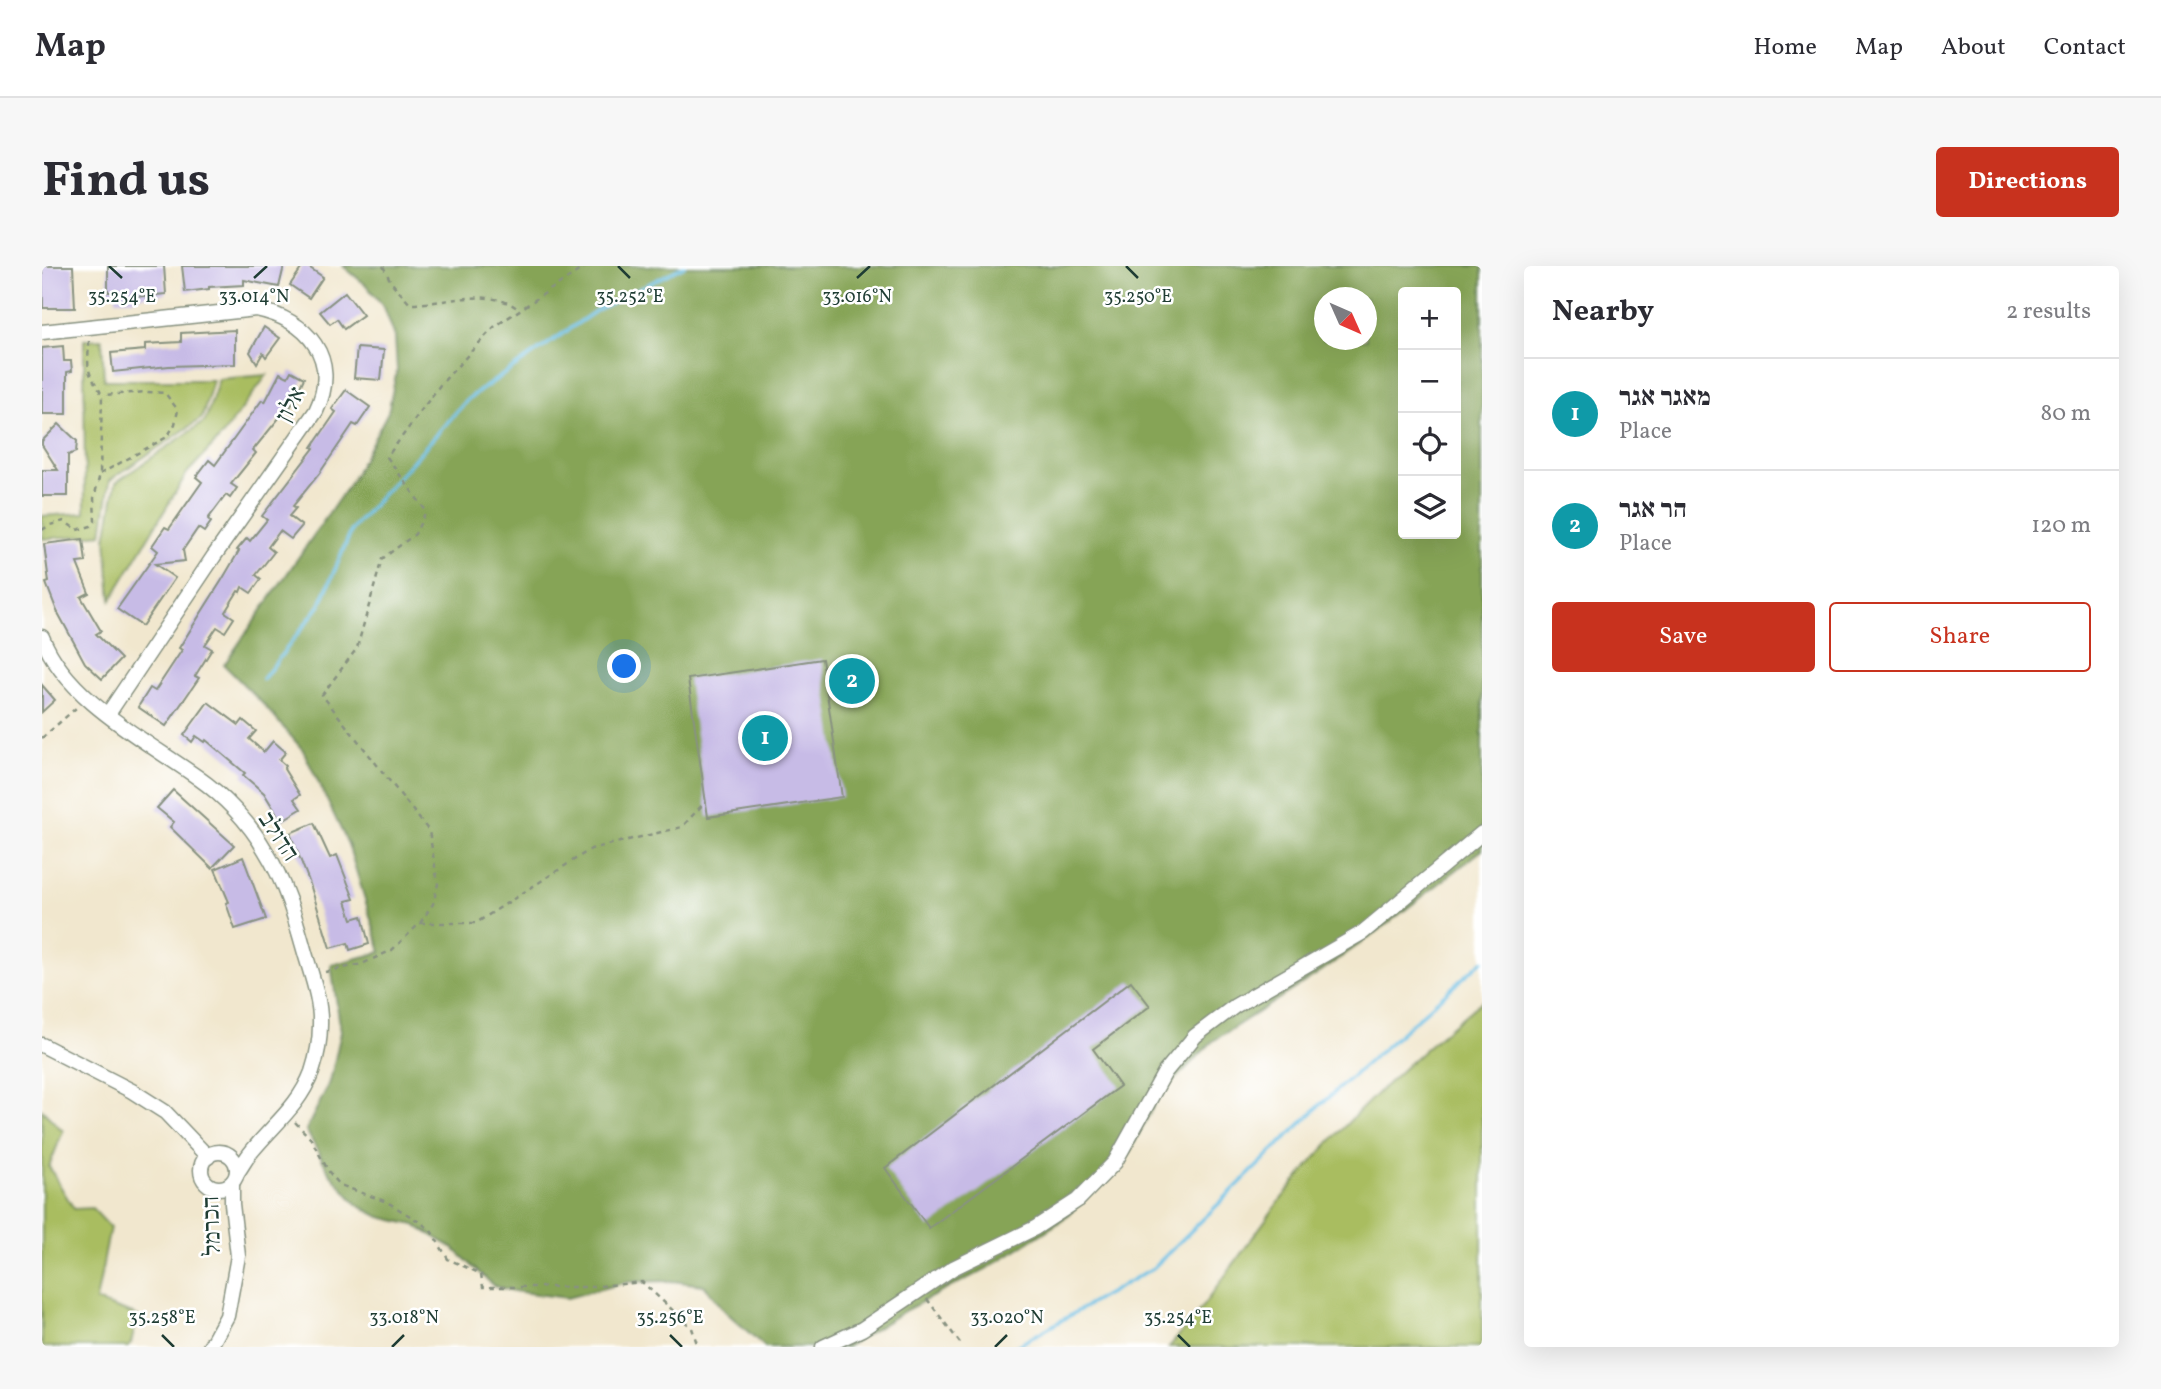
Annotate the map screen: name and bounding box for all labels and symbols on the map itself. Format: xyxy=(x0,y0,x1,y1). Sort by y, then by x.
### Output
text: 35.254°E xyxy=(88,285,156,310)
text: 33.014°N xyxy=(219,285,289,310)
text: 35.252°E xyxy=(596,285,664,310)
text: 33.016°N xyxy=(822,285,892,310)
text: 35.250°E xyxy=(1104,285,1172,310)
north arrow xyxy=(1314,287,1377,350)
street label: אלון xyxy=(268,381,315,429)
your location xyxy=(607,649,641,683)
pin: 2 xyxy=(829,655,875,707)
pin: 1 xyxy=(742,712,788,764)
street label: הדולב xyxy=(249,805,306,869)
street label: הכרמל xyxy=(195,1195,231,1257)
text: 35.258°E xyxy=(128,1306,196,1331)
text: 33.018°N xyxy=(369,1306,439,1331)
text: 35.256°E xyxy=(636,1306,704,1331)
text: 33.020°N xyxy=(970,1306,1044,1331)
text: 35.254°E xyxy=(1144,1306,1212,1331)

